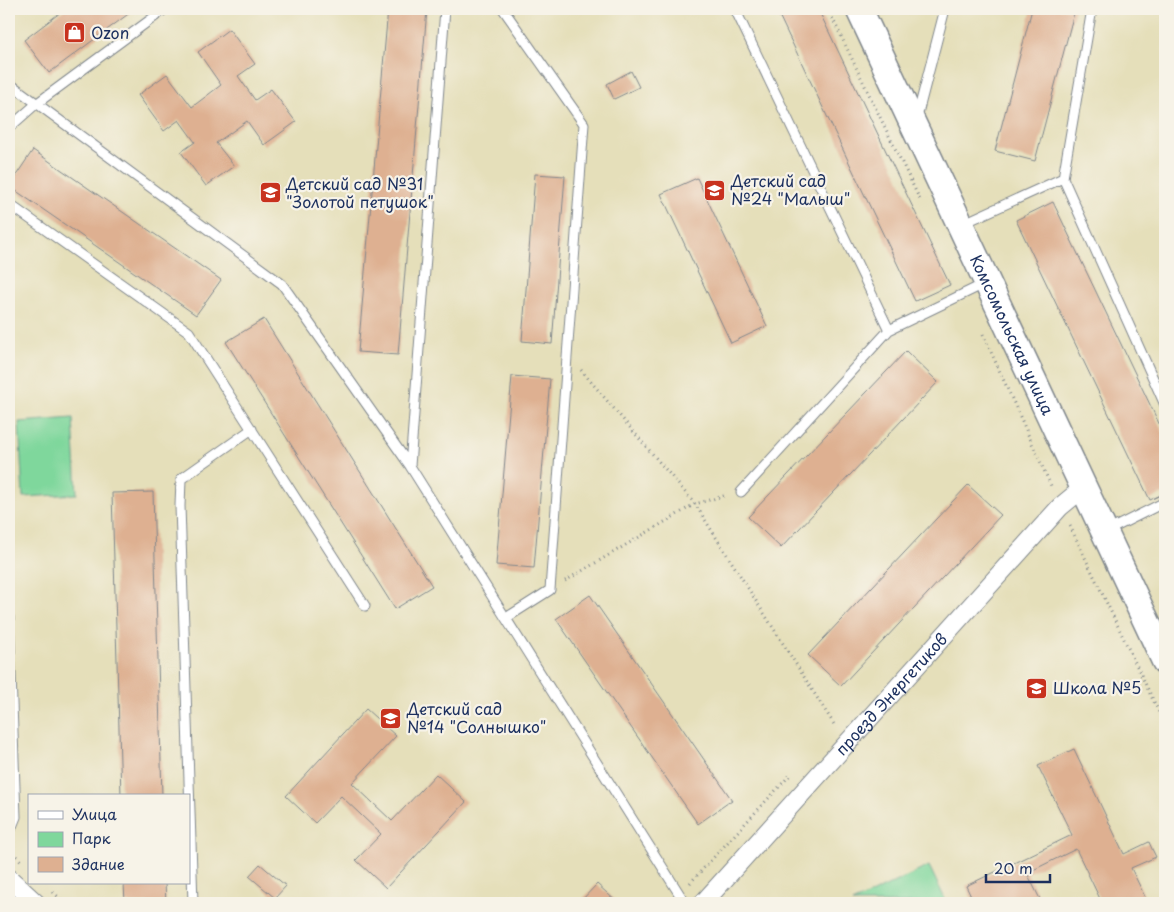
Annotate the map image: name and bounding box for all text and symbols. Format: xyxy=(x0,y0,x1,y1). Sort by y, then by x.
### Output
place label: Ozon xyxy=(91,20,129,44)
shop icon: Ozon xyxy=(63,21,87,45)
place label: Детский сад №24 "Малыш" xyxy=(730,168,850,210)
place label: Детский сад №31 "Золотой петушок" xyxy=(285,171,434,213)
school or university icon: Детский сад №24 "Малыш" xyxy=(703,178,727,202)
school or university icon: Детский сад №31 "Золотой петушок" xyxy=(258,181,282,205)
street label: Комсомольская улица xyxy=(965,250,1061,419)
street label: проезд Энергетиков xyxy=(829,627,952,760)
place label: Школа №5 xyxy=(1053,675,1141,699)
school or university icon: Школа №5 xyxy=(1025,676,1049,700)
place label: Детский сад №14 "Солнышко" xyxy=(406,696,546,738)
school or university icon: Детский сад №14 "Солнышко" xyxy=(379,706,403,730)
legend xyxy=(28,794,190,884)
text: Улица xyxy=(72,802,117,825)
text: Парк xyxy=(72,826,111,849)
text: Здание xyxy=(72,852,125,875)
scale bar xyxy=(986,852,1050,884)
text: 20 m xyxy=(994,856,1033,879)

